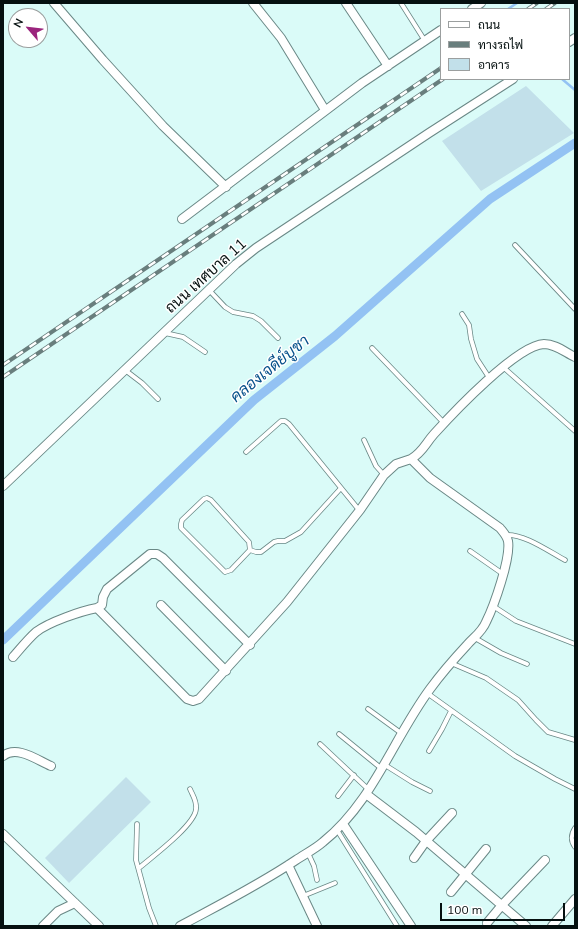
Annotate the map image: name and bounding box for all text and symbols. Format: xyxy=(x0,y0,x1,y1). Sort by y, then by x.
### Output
north arrow xyxy=(8,8,48,48)
legend xyxy=(440,8,570,80)
text: N xyxy=(10,16,26,30)
text: ถนน xyxy=(478,17,500,32)
text: ทางรถไฟ xyxy=(478,37,523,52)
text: อาคาร xyxy=(478,57,510,72)
street label: ถนน เทศบาล 11 xyxy=(162,235,250,317)
water label: คลองเจดีย์บูชา xyxy=(227,331,313,407)
scale bar xyxy=(442,895,567,921)
text: 100 m xyxy=(447,902,482,917)

